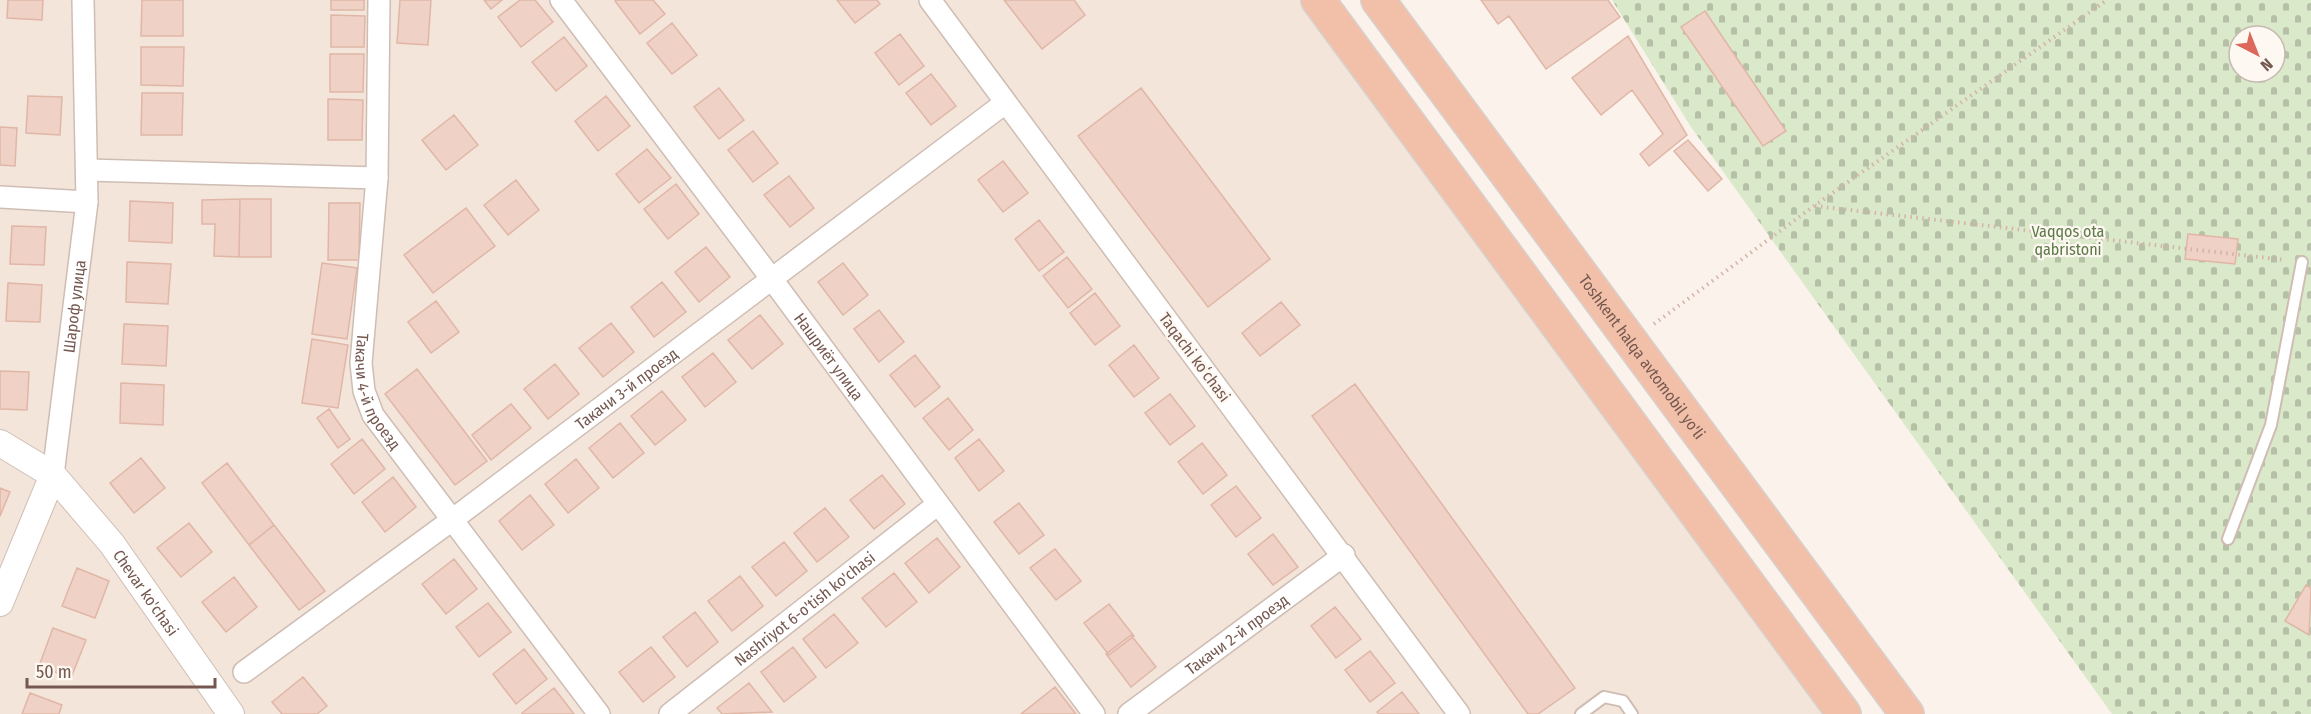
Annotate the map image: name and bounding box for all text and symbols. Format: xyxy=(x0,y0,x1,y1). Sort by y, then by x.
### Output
north arrow xyxy=(2227,24,2287,84)
text: N xyxy=(2257,55,2277,75)
park label: Vaqqos ota qabristoni xyxy=(2032,222,2105,259)
street label: Шароф улица xyxy=(59,259,90,354)
street label: Toshkent halqa avtomobil yo'li xyxy=(1575,271,1709,443)
street label: Нашриёт улица xyxy=(790,309,867,404)
street label: Taqachi koʻchasi xyxy=(1155,309,1234,406)
street label: Такачи 4-й проезд xyxy=(351,333,405,453)
street label: Такачи 3-й проезд xyxy=(572,344,682,434)
street label: Chevar ko'chasi xyxy=(109,546,182,640)
street label: Nashriyot 6-o'tish ko'chasi xyxy=(731,548,879,670)
street label: Такачи 2-й проезд xyxy=(1182,590,1292,679)
scale bar xyxy=(27,651,214,689)
text: 50 m xyxy=(36,661,72,683)

